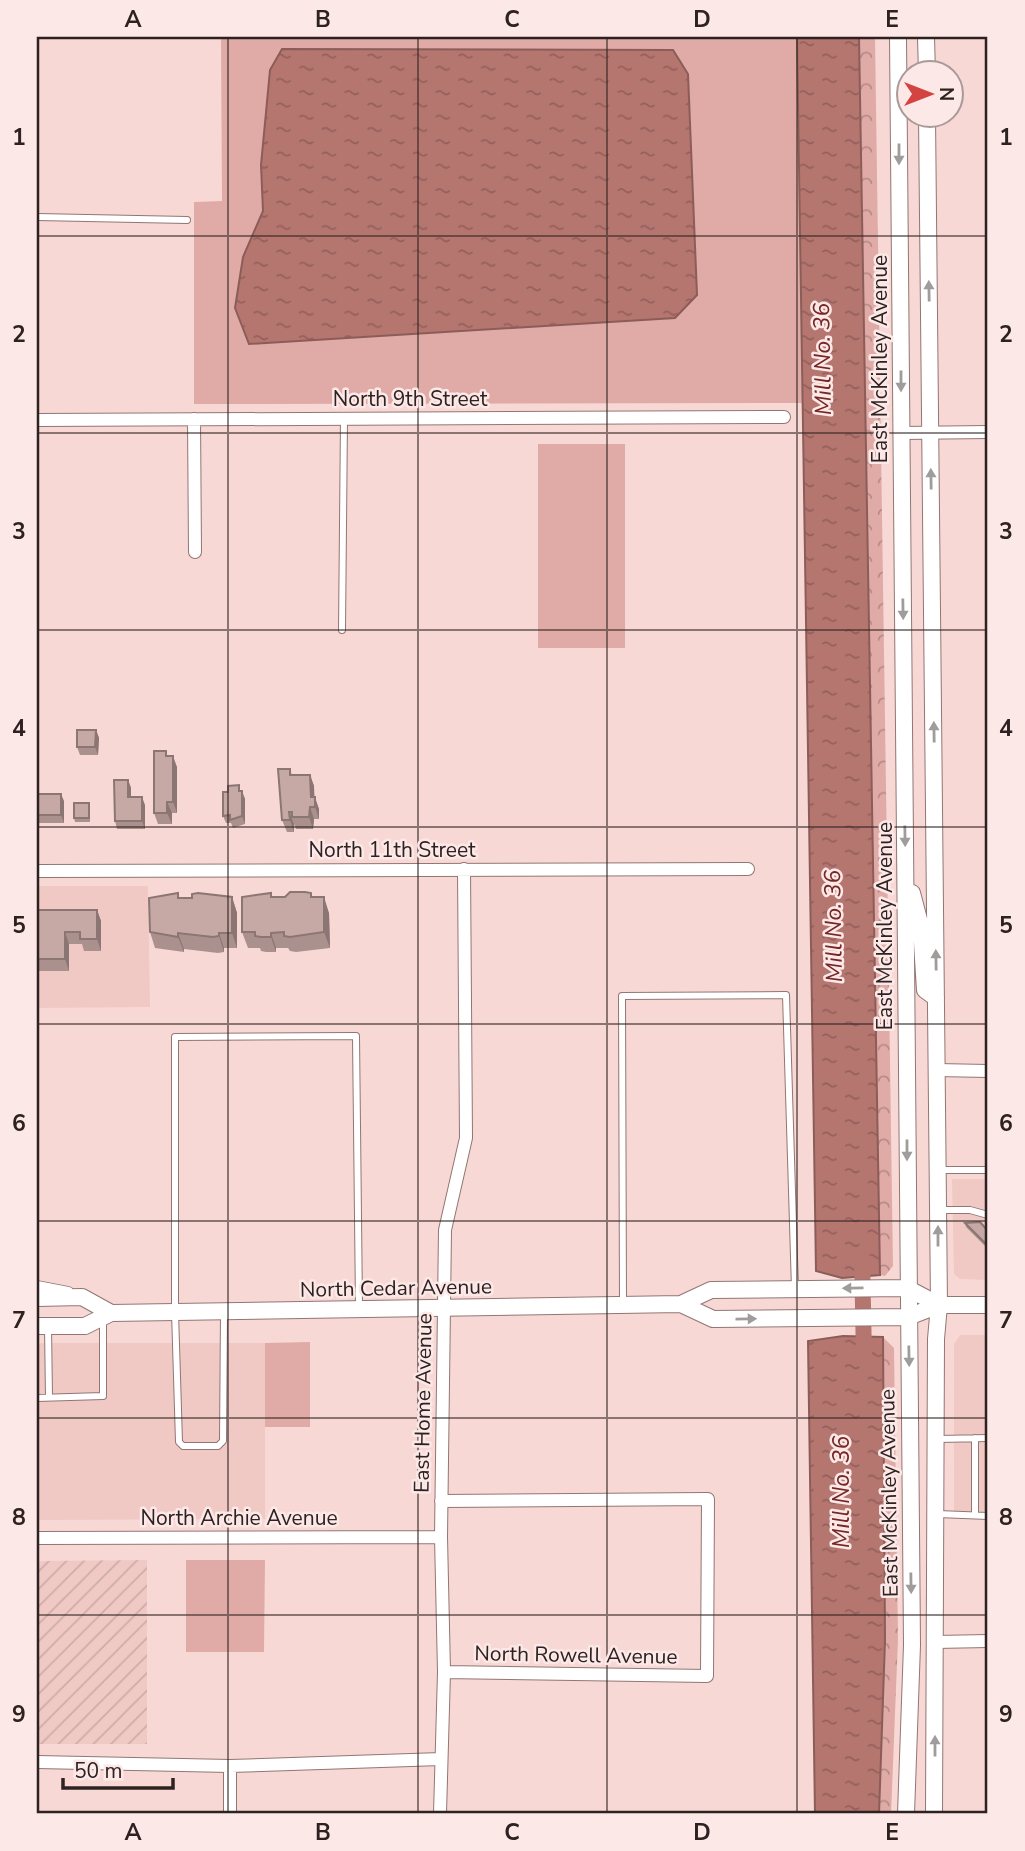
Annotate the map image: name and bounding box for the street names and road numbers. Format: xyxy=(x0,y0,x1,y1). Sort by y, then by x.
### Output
street label: East McKinley Avenue xyxy=(866,255,894,463)
street label: North 9th Street xyxy=(333,385,488,413)
street label: East McKinley Avenue xyxy=(871,822,899,1030)
street label: North 11th Street xyxy=(308,836,476,864)
street label: North Cedar Avenue xyxy=(300,1272,492,1304)
street label: East Home Avenue xyxy=(407,1313,439,1493)
street label: East McKinley Avenue xyxy=(873,1389,905,1597)
street label: North Archie Avenue xyxy=(140,1504,338,1532)
street label: North Rowell Avenue xyxy=(474,1639,678,1671)

